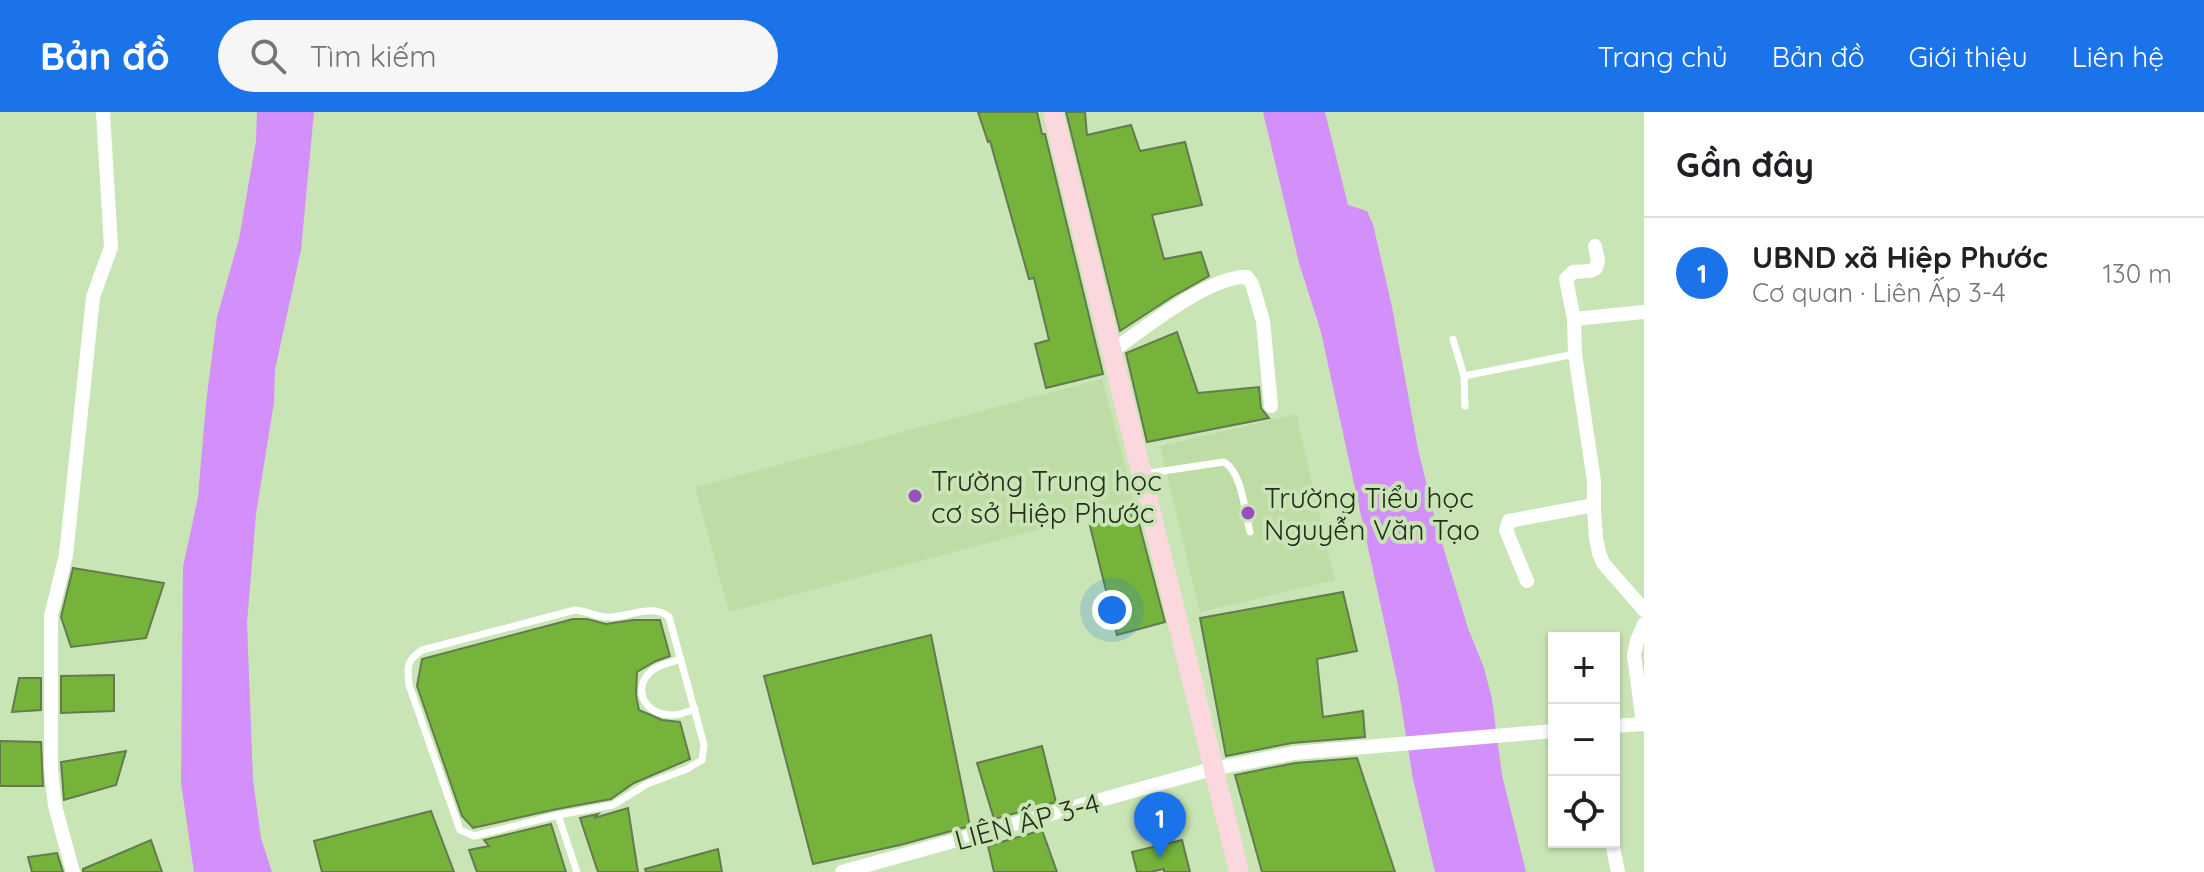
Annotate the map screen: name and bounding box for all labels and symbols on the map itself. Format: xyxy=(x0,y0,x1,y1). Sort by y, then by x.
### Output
place label: Trường Trung học cơ sở Hiệp Phước xyxy=(931,463,1162,530)
place label: Trường Tiểu học Nguyễn Văn Tạo xyxy=(1264,480,1480,547)
marker: Trường Trung học cơ sở Hiệp Phước xyxy=(906,487,924,505)
marker: Trường Tiểu học Nguyễn Văn Tạo xyxy=(1239,504,1257,522)
your location xyxy=(1092,590,1132,630)
street label: LIÊN ẤP 3-4 xyxy=(951,785,1103,857)
pin: 1 xyxy=(1134,792,1186,858)

